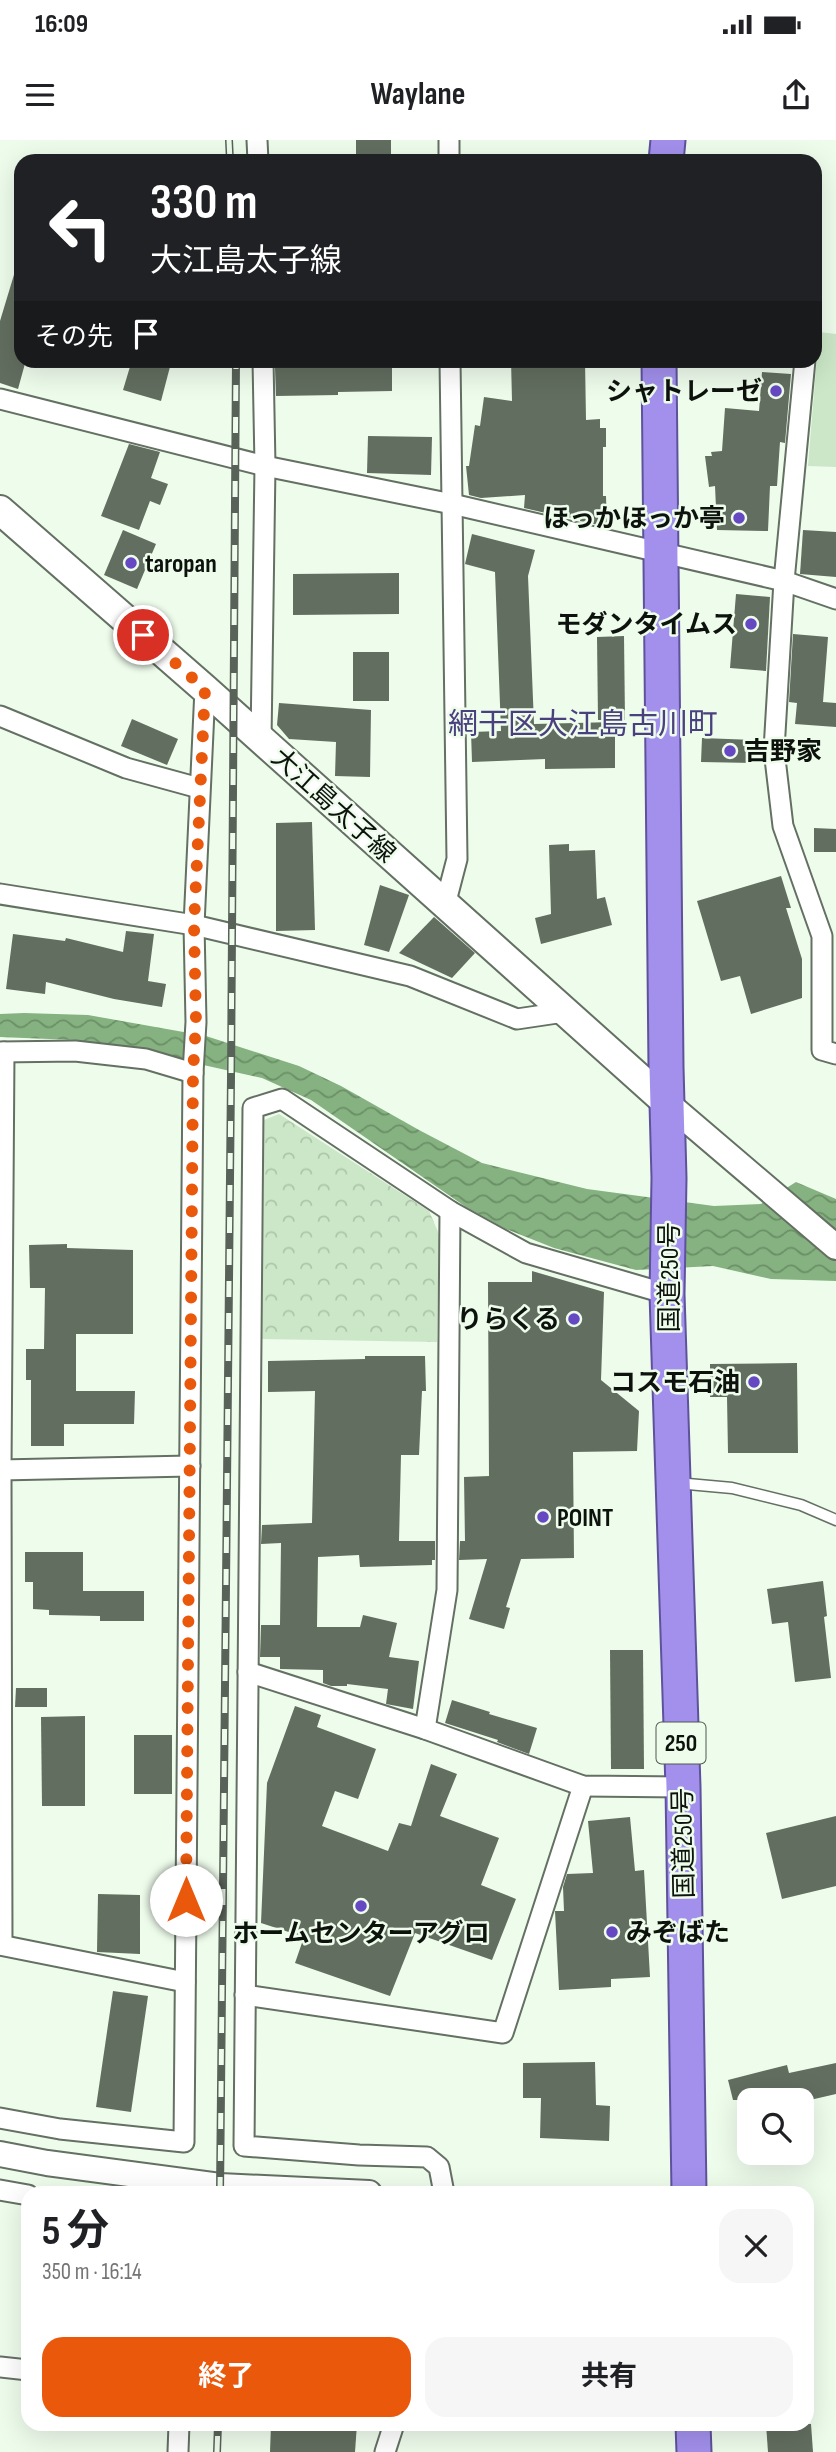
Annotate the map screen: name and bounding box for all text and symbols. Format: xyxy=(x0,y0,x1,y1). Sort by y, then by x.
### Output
text: 16:09 xyxy=(35,9,88,40)
text: Waylane xyxy=(370,75,466,114)
icon: menu xyxy=(21,76,59,114)
icon: share xyxy=(777,76,815,114)
text: 330 m xyxy=(150,174,257,233)
icon: left xyxy=(35,182,126,273)
text: 大江島太子線 xyxy=(150,242,342,281)
icon: arrive xyxy=(127,315,165,353)
text: その先 xyxy=(35,322,113,353)
place label: シャトレーゼ xyxy=(606,377,762,408)
marker: シャトレーゼ xyxy=(768,383,784,399)
place label: ほっかほっか亭 xyxy=(543,504,725,535)
marker: ほっかほっか亭 xyxy=(731,510,747,526)
place label: taropan xyxy=(145,549,217,580)
marker: taropan xyxy=(123,555,139,571)
pin xyxy=(113,605,173,665)
place label: モダンタイムス xyxy=(556,610,737,641)
icon: arrive xyxy=(124,616,162,654)
marker: モダンタイムス xyxy=(743,616,759,632)
district label: 網干区大江島古川町 xyxy=(448,707,718,743)
place label: 吉野家 xyxy=(744,737,822,768)
street label: 大江島太子線 xyxy=(265,742,401,870)
marker: 吉野家 xyxy=(722,743,738,759)
street label: 国道250号 xyxy=(655,1222,686,1332)
place label: りらくる xyxy=(457,1305,560,1336)
marker: りらくる xyxy=(566,1311,582,1327)
place label: コスモ石油 xyxy=(610,1368,740,1399)
marker: コスモ石油 xyxy=(746,1374,762,1390)
place label: POINT xyxy=(557,1503,613,1534)
marker: POINT xyxy=(535,1509,551,1525)
road number: 250 xyxy=(656,1722,706,1764)
street label: 国道250号 xyxy=(668,1787,701,1899)
position arrow xyxy=(149,1863,223,1937)
marker: ホームセンターアグロ xyxy=(353,1898,369,1914)
place label: みぞばた xyxy=(626,1918,730,1949)
place label: ホームセンターアグロ xyxy=(233,1919,489,1950)
marker: みぞばた xyxy=(604,1924,620,1940)
map controls xyxy=(737,2088,814,2165)
button: search xyxy=(737,2088,814,2165)
text: 5 分 xyxy=(42,2206,109,2257)
button: close xyxy=(719,2209,793,2283)
text: 350 m · 16:14 xyxy=(42,2258,142,2286)
button: 終了 xyxy=(42,2337,411,2417)
button: 共有 xyxy=(425,2337,793,2417)

